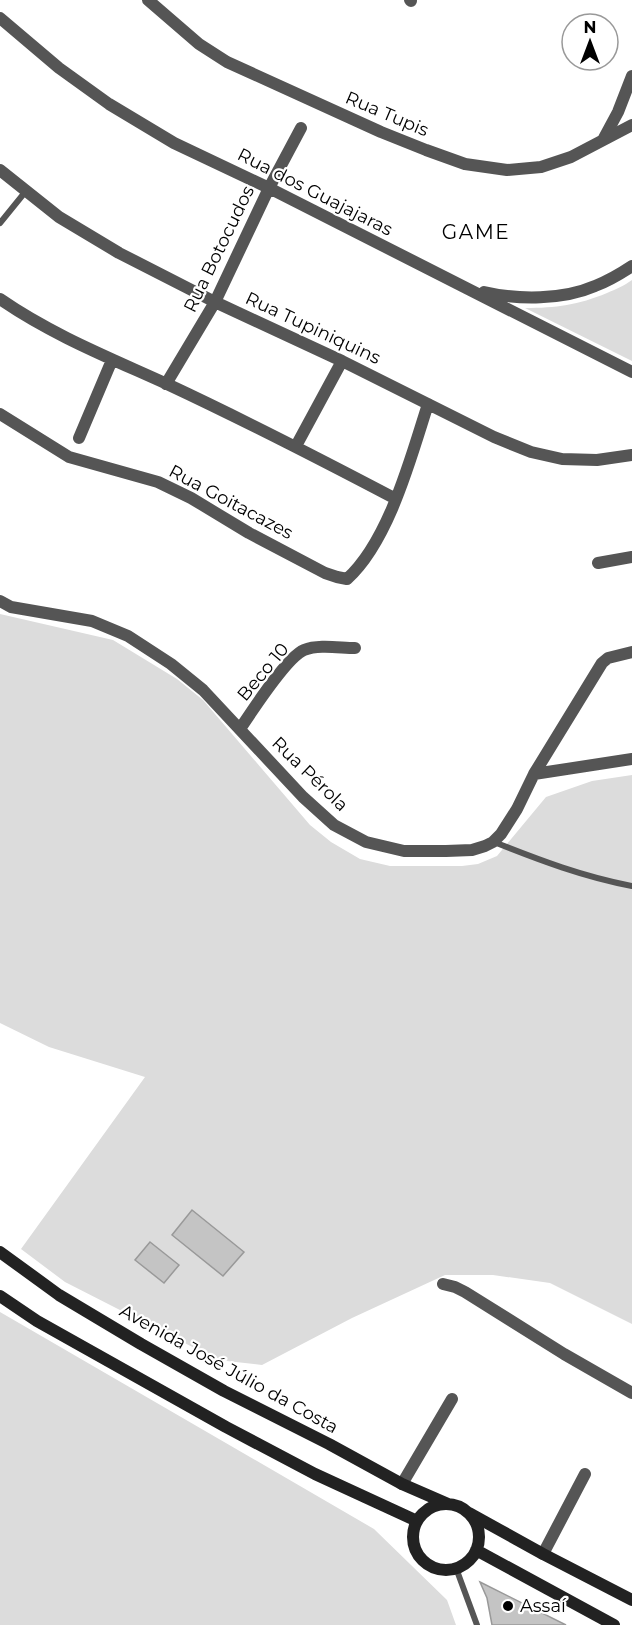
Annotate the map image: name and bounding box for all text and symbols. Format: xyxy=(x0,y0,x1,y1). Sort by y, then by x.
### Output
north arrow xyxy=(560,12,620,72)
text: N xyxy=(584,18,596,37)
street label: Rua Tupis xyxy=(342,87,432,141)
street label: Rua dos Guajajaras xyxy=(234,143,396,241)
street label: Rua Botocudos xyxy=(179,182,259,316)
district label: GAME xyxy=(442,220,510,244)
street label: Rua Tupiniquins xyxy=(242,287,384,369)
street label: Rua Goitacazes xyxy=(165,460,297,544)
street label: Beco 10 xyxy=(232,639,294,705)
street label: Rua Pérola xyxy=(267,732,353,816)
street label: Avenida José Júlio da Costa xyxy=(116,1300,342,1438)
place label: Assaí xyxy=(520,1595,567,1617)
marker: Assaí xyxy=(501,1599,515,1613)

